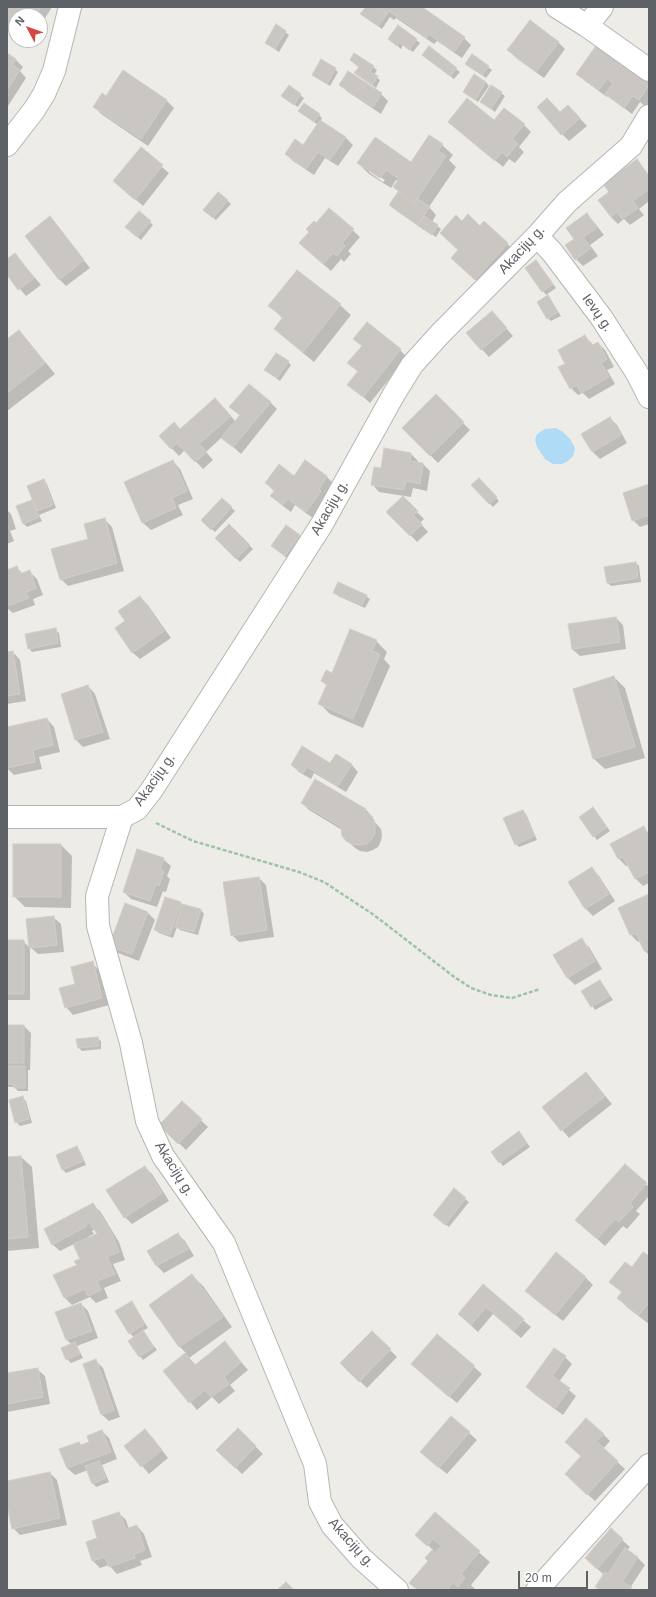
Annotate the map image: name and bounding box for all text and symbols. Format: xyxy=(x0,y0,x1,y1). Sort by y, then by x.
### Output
north arrow xyxy=(8,8,48,48)
text: N xyxy=(13,14,27,28)
street label: Akacijų g. xyxy=(495,222,549,278)
street label: Ievų g. xyxy=(578,291,616,335)
street label: Akacijų g. xyxy=(308,478,352,538)
street label: Akacijų g. xyxy=(131,750,179,810)
street label: Akacijų g. xyxy=(151,1139,197,1199)
street label: Akacijų g. xyxy=(324,1515,378,1571)
scale bar xyxy=(520,1563,590,1589)
text: 20 m xyxy=(525,1571,552,1585)

